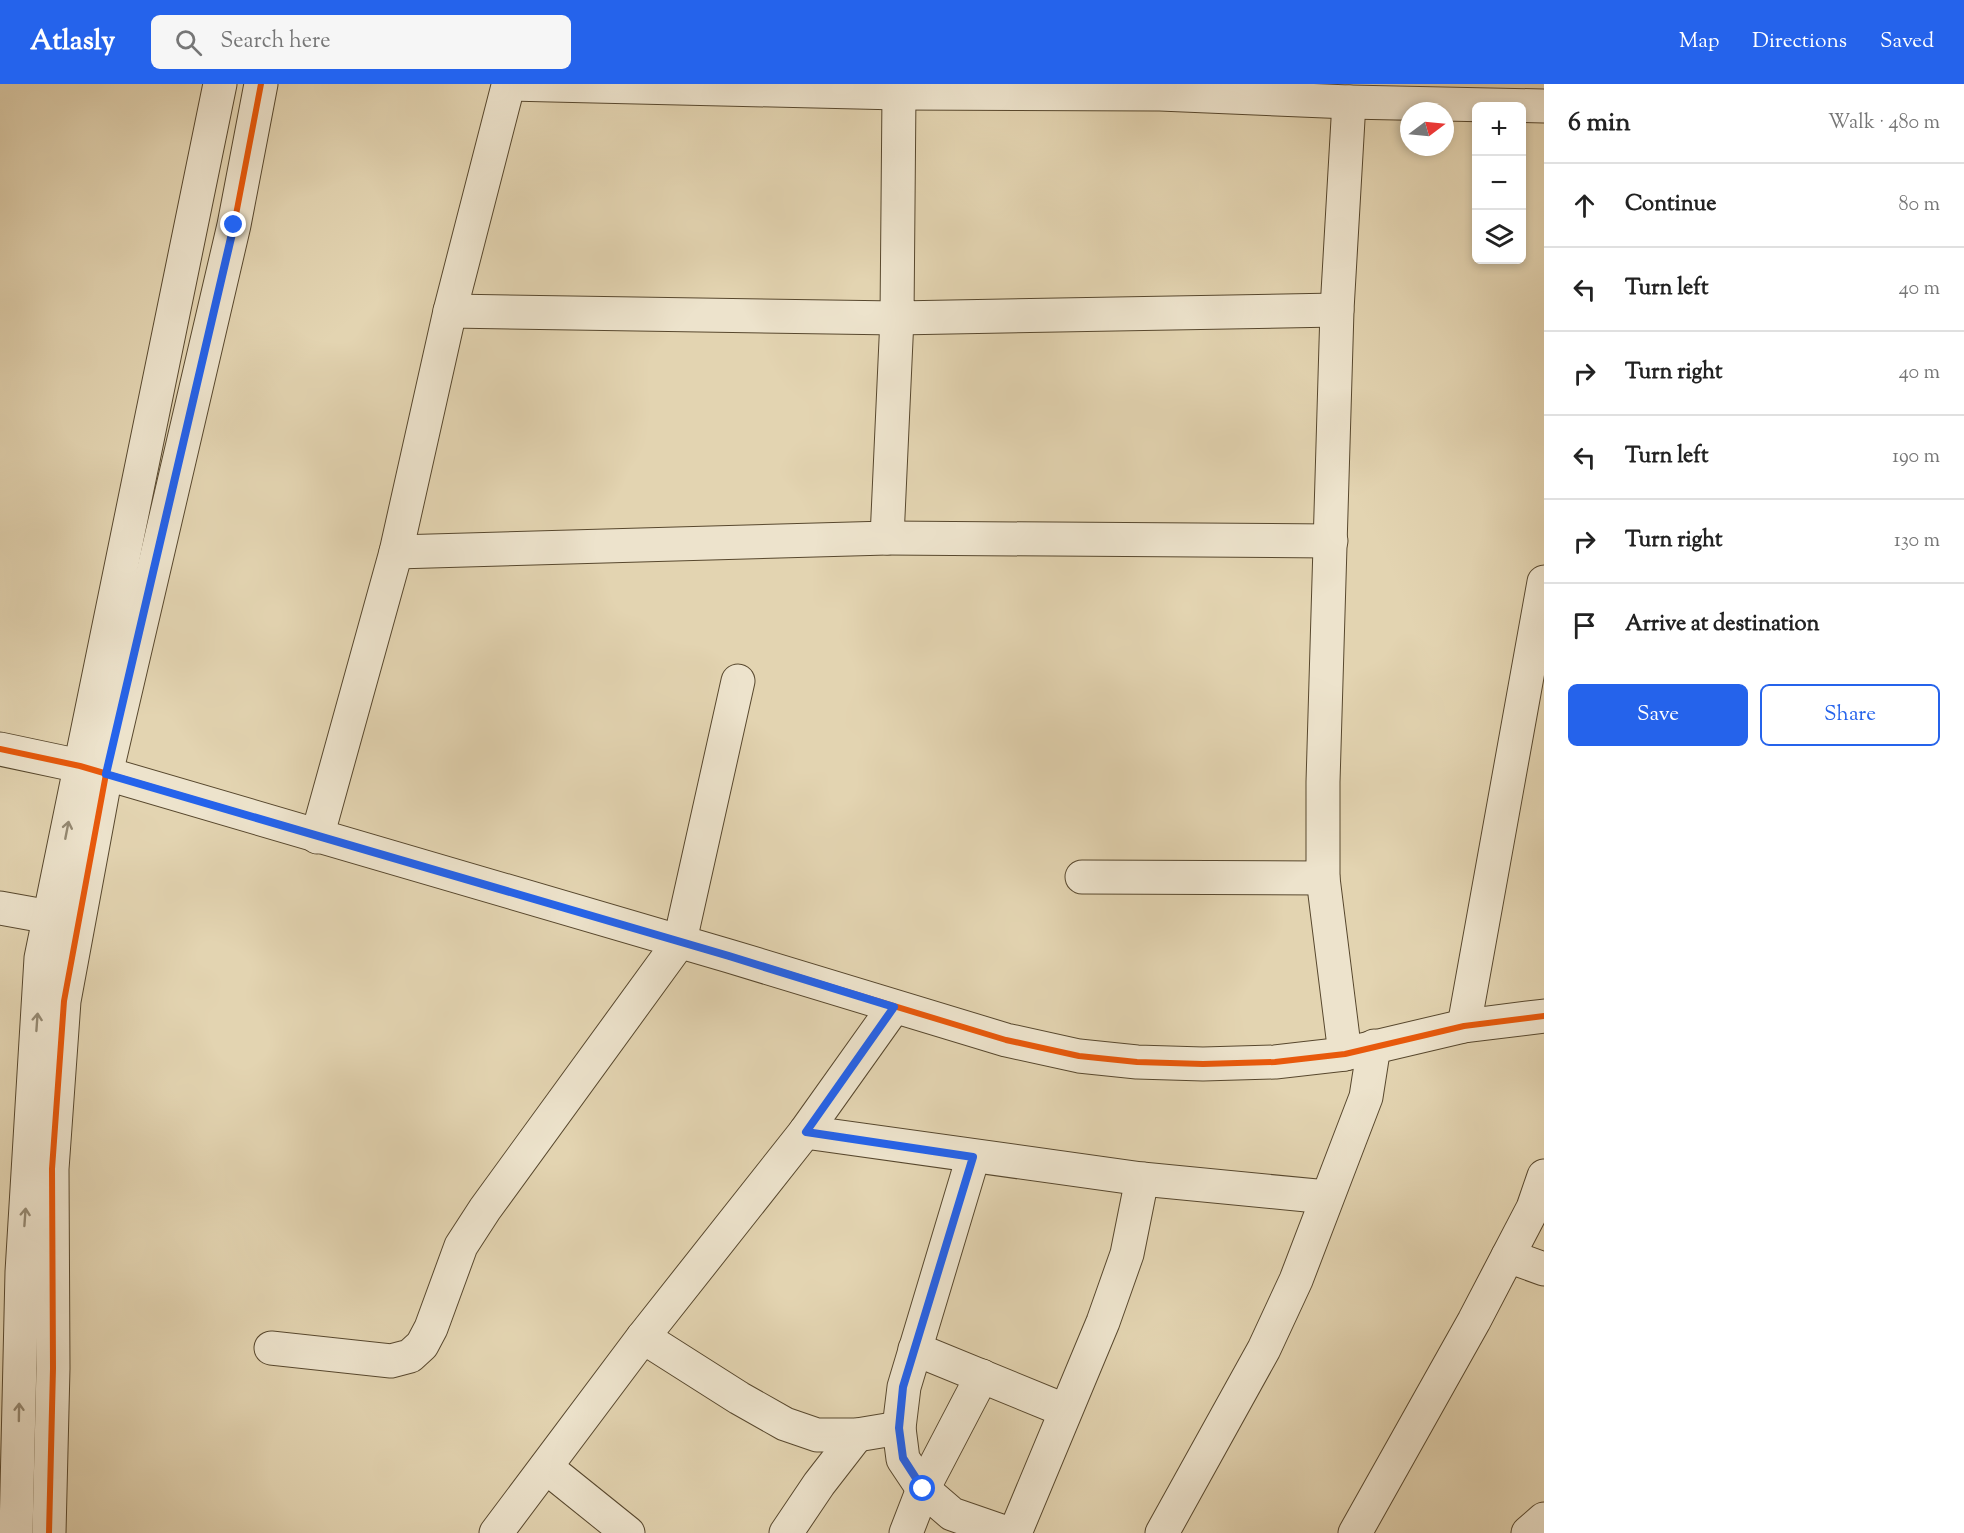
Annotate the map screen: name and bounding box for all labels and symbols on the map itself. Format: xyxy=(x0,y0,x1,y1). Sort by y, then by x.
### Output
north arrow xyxy=(1400,102,1454,156)
route end xyxy=(220,211,246,237)
one-way arrow xyxy=(62,820,73,840)
one-way arrow xyxy=(32,1013,43,1033)
one-way arrow xyxy=(20,1207,31,1227)
one-way arrow xyxy=(13,1402,24,1422)
route start xyxy=(909,1475,935,1501)

